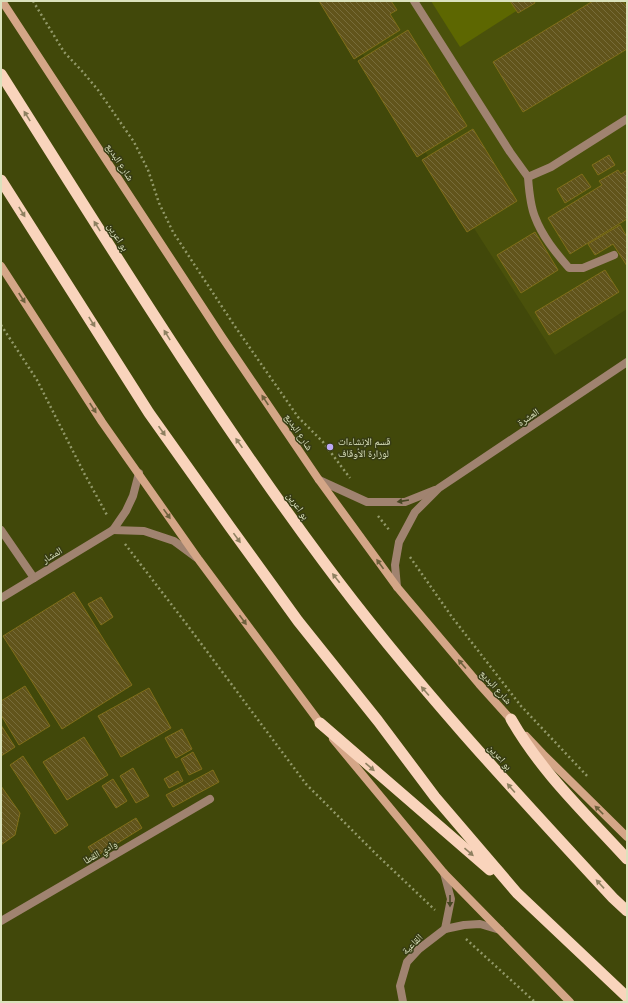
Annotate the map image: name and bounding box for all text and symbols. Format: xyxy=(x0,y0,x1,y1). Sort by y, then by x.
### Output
one-way arrow xyxy=(24,110,31,122)
street label: شارع البديع xyxy=(103,141,136,183)
one-way arrow xyxy=(18,207,26,218)
one-way arrow xyxy=(93,220,101,231)
street label: بو اعرين xyxy=(104,221,131,254)
one-way arrow xyxy=(18,293,26,304)
one-way arrow xyxy=(88,316,95,328)
one-way arrow xyxy=(163,329,170,341)
one-way arrow xyxy=(261,395,269,405)
one-way arrow xyxy=(89,403,97,413)
street label: العشرة xyxy=(515,406,541,428)
street label: شارع البديع xyxy=(282,412,315,453)
one-way arrow xyxy=(158,426,166,437)
place label: قسم الإنشاءات لوزارة الأوقاف xyxy=(338,436,391,459)
one-way arrow xyxy=(235,438,243,448)
marker: قسم الإنشاءات لوزارة الأوقاف xyxy=(325,442,335,452)
street label: بو اعرين xyxy=(284,490,311,522)
one-way arrow xyxy=(396,498,409,504)
one-way arrow xyxy=(163,509,171,519)
one-way arrow xyxy=(233,532,241,543)
street label: المشار xyxy=(39,545,64,566)
one-way arrow xyxy=(376,559,384,569)
one-way arrow xyxy=(331,572,340,583)
one-way arrow xyxy=(239,614,247,625)
one-way arrow xyxy=(458,659,467,670)
street label: شارع البديع xyxy=(477,668,514,707)
one-way arrow xyxy=(421,685,430,696)
street label: بو اعرين xyxy=(485,742,514,773)
one-way arrow xyxy=(365,762,376,771)
one-way arrow xyxy=(507,783,516,793)
one-way arrow xyxy=(594,805,604,815)
street label: وادي القطا xyxy=(81,838,120,868)
one-way arrow xyxy=(464,847,474,856)
one-way arrow xyxy=(595,879,604,889)
one-way arrow xyxy=(447,895,453,908)
street label: القاعية xyxy=(400,932,425,956)

